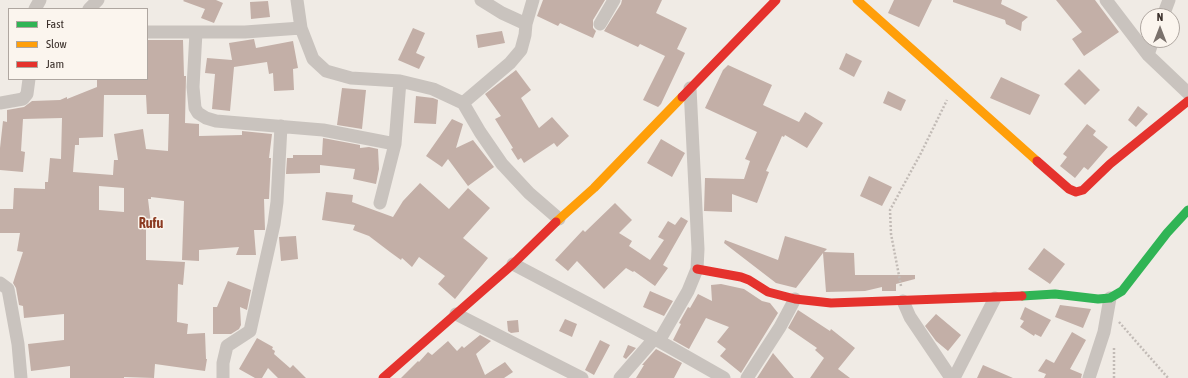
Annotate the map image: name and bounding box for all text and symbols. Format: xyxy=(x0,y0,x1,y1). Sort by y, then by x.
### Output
legend xyxy=(8,8,148,80)
north arrow xyxy=(1140,8,1180,48)
text: N xyxy=(1157,11,1163,23)
text: Fast xyxy=(46,17,64,31)
text: Slow xyxy=(46,37,67,51)
text: Jam xyxy=(46,57,64,71)
district label: Rufu xyxy=(139,216,163,232)

